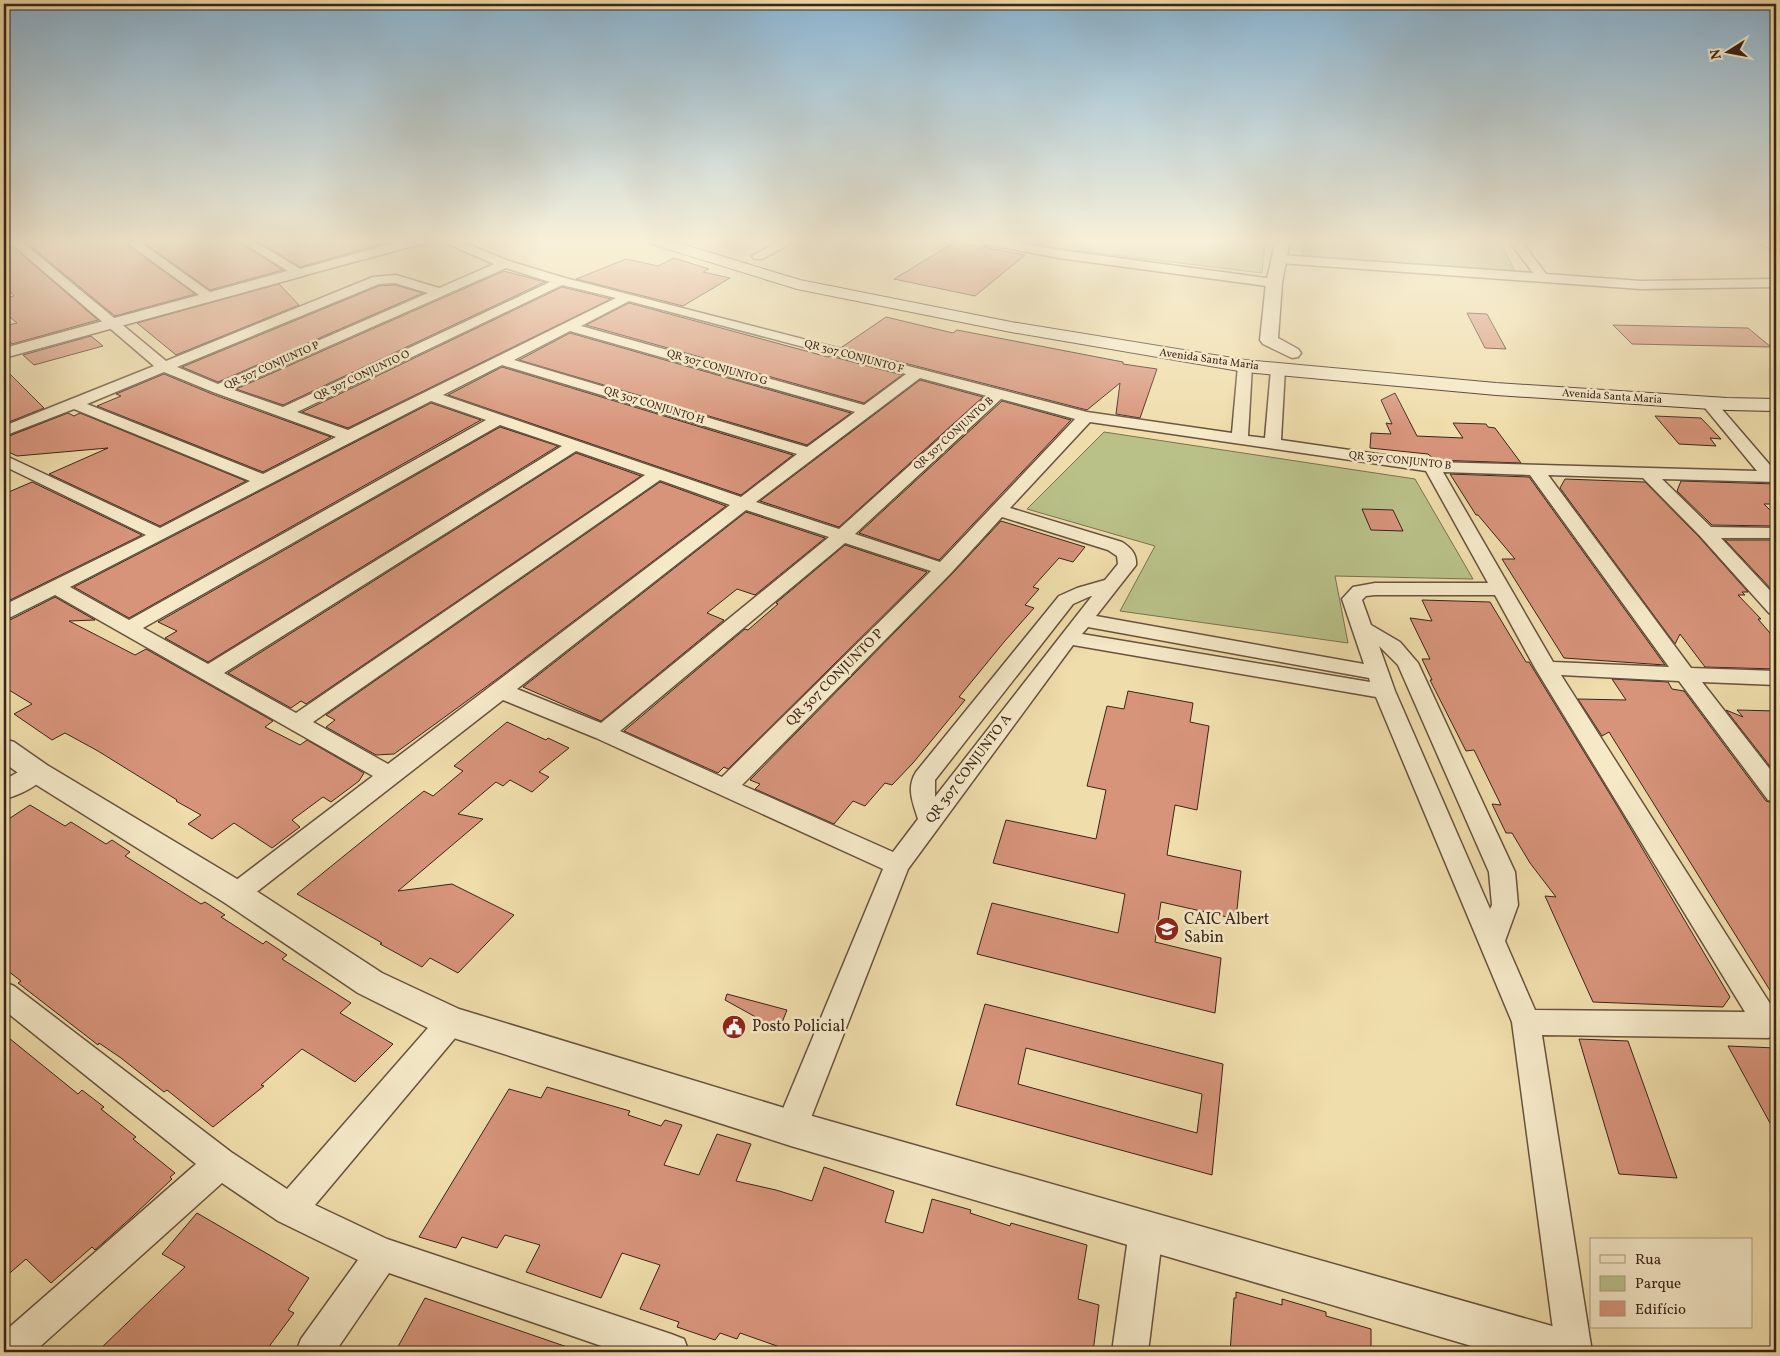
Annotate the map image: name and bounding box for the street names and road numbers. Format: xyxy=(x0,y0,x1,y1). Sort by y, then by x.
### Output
street label: QR 307 CONJUNTO F xyxy=(803,336,905,378)
street label: QR 307 CONJUNTO P xyxy=(222,338,322,394)
street label: QR 307 CONJUNTO G xyxy=(665,346,769,390)
street label: Avenida Santa Maria xyxy=(1158,346,1260,374)
street label: QR 307 CONJUNTO O xyxy=(312,347,412,405)
street label: QR 307 CONJUNTO H xyxy=(602,384,706,428)
street label: Avenida Santa Maria xyxy=(1561,386,1663,408)
street label: QR 307 CONJUNTO B xyxy=(911,394,997,474)
street label: QR 307 CONJUNTO B xyxy=(1348,448,1452,474)
street label: QR 307 CONJUNTO P xyxy=(782,625,888,731)
street label: QR 307 CONJUNTO A xyxy=(922,710,1017,828)

